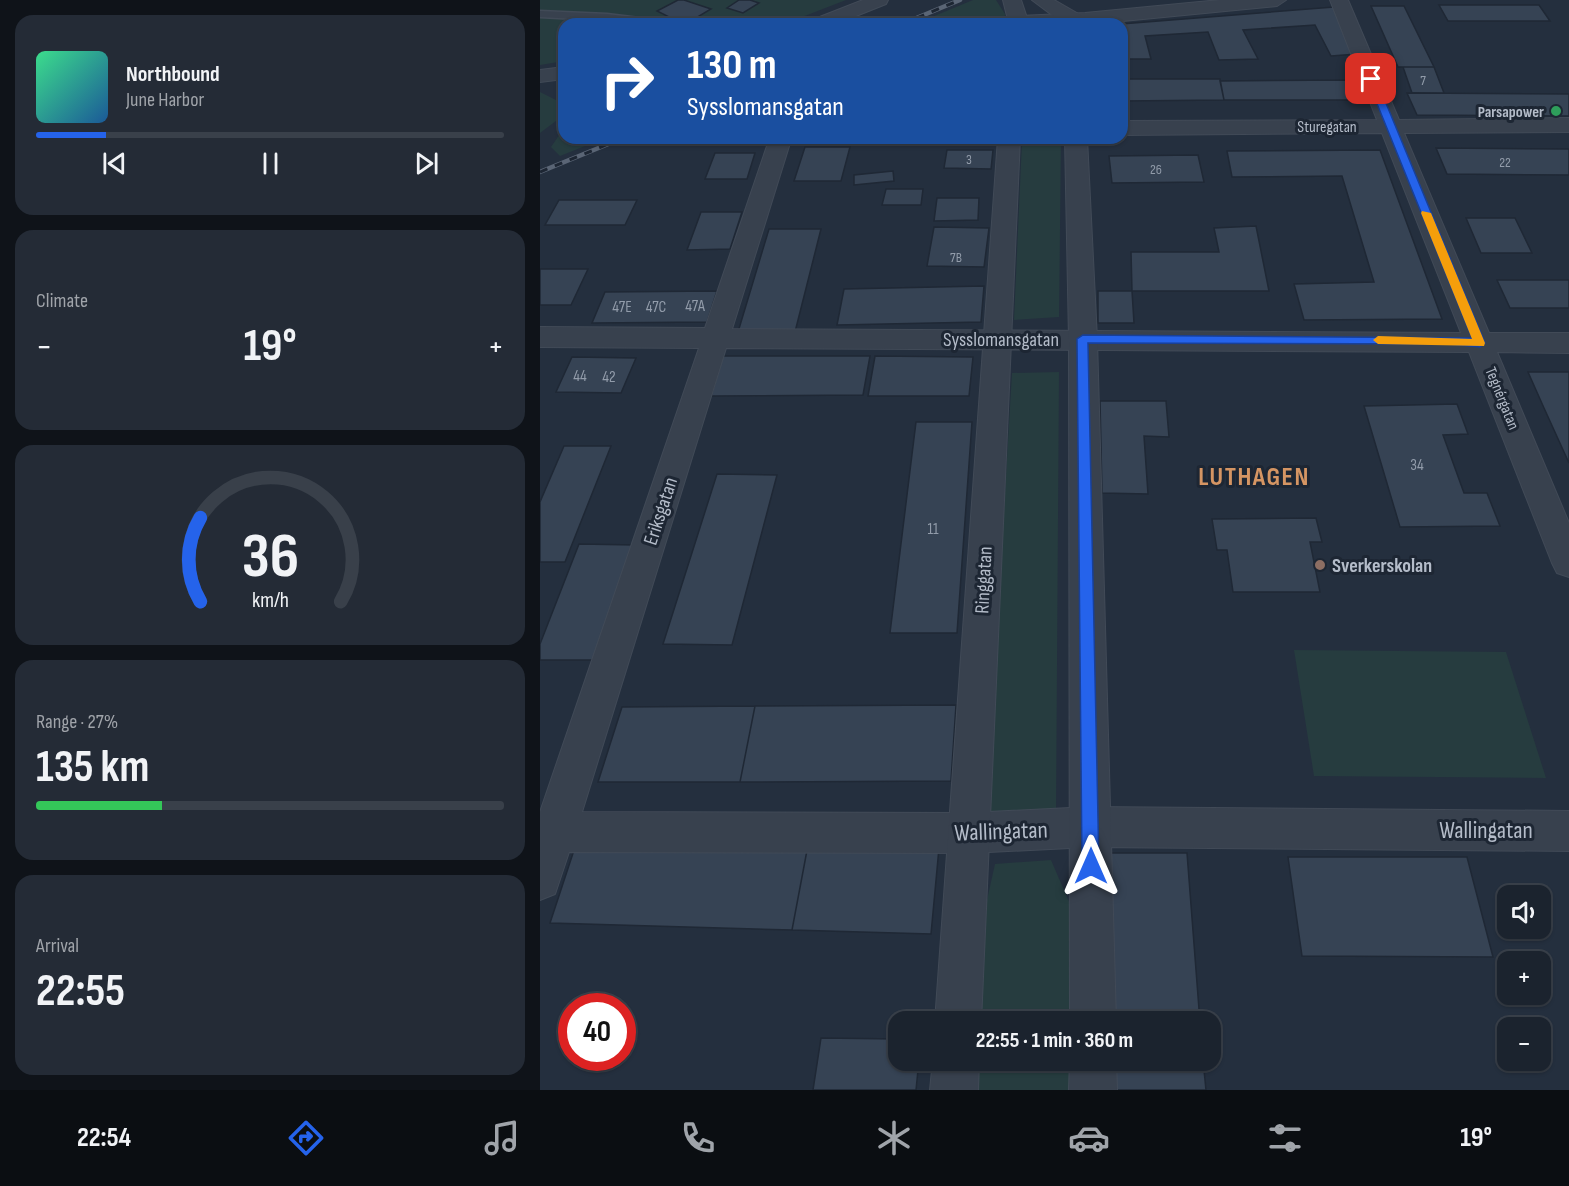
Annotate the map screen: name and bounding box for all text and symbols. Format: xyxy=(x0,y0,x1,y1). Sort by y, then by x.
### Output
text: 130 m xyxy=(687,40,777,91)
icon: right xyxy=(588,42,666,120)
pin xyxy=(1345,53,1396,104)
text: Northbound xyxy=(126,61,220,88)
icon: arrive xyxy=(1354,62,1387,95)
house number: 7 xyxy=(1420,72,1426,89)
text: June Harbor xyxy=(126,88,204,112)
text: Sysslomansgatan xyxy=(687,91,844,123)
place label: Parsapower xyxy=(1478,103,1544,122)
marker: Parsapower xyxy=(1549,104,1563,118)
street label: Sturegatan xyxy=(1297,118,1357,137)
icon: previous xyxy=(98,147,131,180)
icon: pause xyxy=(254,147,287,180)
icon: next xyxy=(410,147,443,180)
house number: 3 xyxy=(966,151,972,168)
house number: 22 xyxy=(1499,154,1511,171)
house number: 26 xyxy=(1150,161,1162,178)
house number: 7B xyxy=(950,249,962,266)
text: Climate xyxy=(36,289,88,313)
house number: 47A xyxy=(685,297,705,316)
house number: 47E xyxy=(612,298,632,317)
house number: 47C xyxy=(646,298,667,317)
text: 19° xyxy=(243,319,297,374)
text: − xyxy=(36,327,52,367)
text: + xyxy=(488,327,504,367)
street label: Sysslomansgatan xyxy=(943,328,1059,352)
street label: Tegnérgatan xyxy=(1480,364,1523,433)
house number: 44 xyxy=(573,367,587,386)
house number: 42 xyxy=(602,368,616,387)
house number: 34 xyxy=(1410,456,1424,475)
district label: LUTHAGEN xyxy=(1198,462,1310,493)
street label: Eriksgatan xyxy=(639,474,683,548)
text: 36 xyxy=(241,520,299,595)
house number: 11 xyxy=(927,520,939,539)
street label: Ringgatan xyxy=(970,546,998,614)
place label: Sverkerskolan xyxy=(1332,554,1432,578)
marker: Sverkerskolan xyxy=(1313,558,1327,572)
text: km/h xyxy=(251,588,289,613)
text: Range · 27% xyxy=(36,710,118,734)
text: 135 km xyxy=(36,740,149,795)
street label: Wallingatan xyxy=(954,815,1048,848)
street label: Wallingatan xyxy=(1439,816,1533,845)
position arrow xyxy=(1059,834,1123,898)
map controls xyxy=(1497,885,1551,1071)
button: sound xyxy=(1497,885,1551,939)
text: Arrival xyxy=(36,934,79,958)
button: + xyxy=(1497,951,1551,1005)
text: 22:55 xyxy=(36,964,125,1019)
speed limit sign: 40 xyxy=(558,993,636,1071)
button: − xyxy=(1497,1017,1551,1071)
text: 22:55 · 1 min · 360 m xyxy=(976,1027,1133,1054)
icon: directions xyxy=(285,1117,327,1159)
icon: music xyxy=(481,1117,523,1159)
icon: phone xyxy=(677,1117,719,1159)
icon: climate xyxy=(873,1117,915,1159)
icon: car xyxy=(1068,1117,1110,1159)
icon: filters xyxy=(1264,1117,1306,1159)
text: 22:54 xyxy=(77,1122,131,1154)
text: 19° xyxy=(1460,1122,1492,1154)

